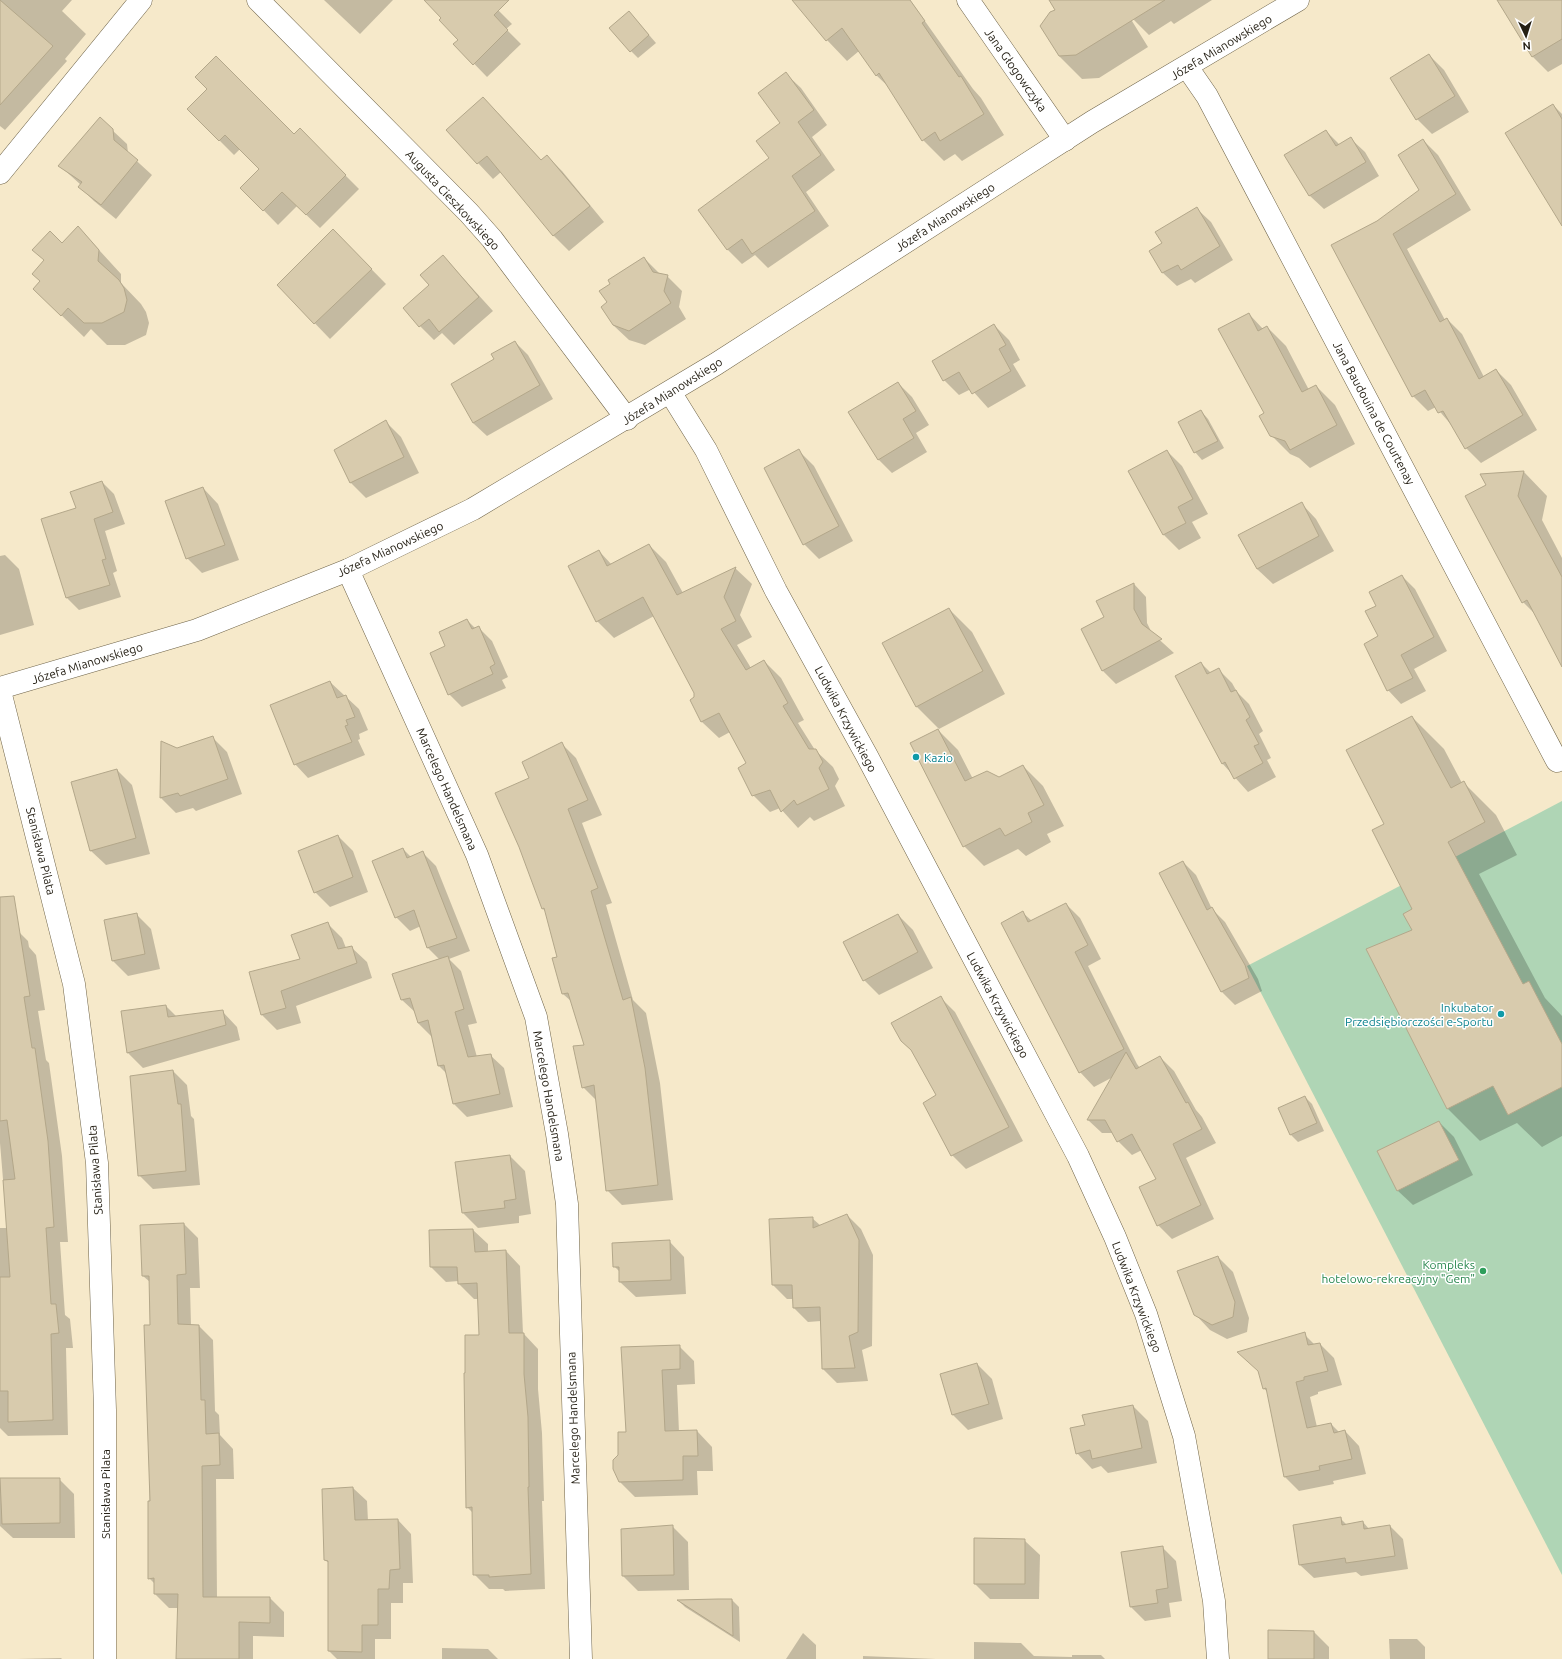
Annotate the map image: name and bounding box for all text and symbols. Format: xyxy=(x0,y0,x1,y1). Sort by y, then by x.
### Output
street label: Józefa Mianowskiego xyxy=(1168,12,1274,82)
north arrow xyxy=(1506,16,1546,56)
street label: Jana Głogowczyka xyxy=(982,26,1050,114)
text: N xyxy=(1522,40,1531,52)
street label: Augusta Cieszkowskiego xyxy=(403,147,503,253)
street label: Józefa Mianowskiego xyxy=(893,180,997,254)
street label: Jana Baudouina de Courtenay xyxy=(1331,339,1417,487)
street label: Józefa Mianowskiego xyxy=(619,355,725,427)
street label: Józefa Mianowskiego xyxy=(335,519,445,579)
street label: Józefa Mianowskiego xyxy=(30,640,144,686)
street label: Ludwika Krzywickiego xyxy=(813,664,879,774)
street label: Marcelego Handelsmana xyxy=(414,726,480,852)
place label: Kazio xyxy=(924,751,953,764)
marker: Kazio xyxy=(911,752,921,762)
street label: Stanisława Pilata xyxy=(24,806,58,896)
street label: Ludwika Krzywickiego xyxy=(965,950,1031,1060)
place label: Inkubator Przedsiębiorczości e-Sportu xyxy=(1345,1001,1493,1028)
marker: Inkubator Przedsiębiorczości e-Sportu xyxy=(1496,1009,1506,1019)
street label: Marcelego Handelsmana xyxy=(531,1030,567,1162)
street label: Stanisława Pilata xyxy=(85,1125,105,1215)
street label: Ludwika Krzywickiego xyxy=(1110,1240,1164,1354)
place label: Kompleks hotelowo-rekreacyjny "Gem" xyxy=(1321,1258,1475,1285)
marker: Kompleks hotelowo-rekreacyjny "Gem" xyxy=(1478,1266,1488,1276)
street label: Marcelego Handelsmana xyxy=(564,1351,582,1485)
street label: Stanisława Pilata xyxy=(99,1449,112,1539)

